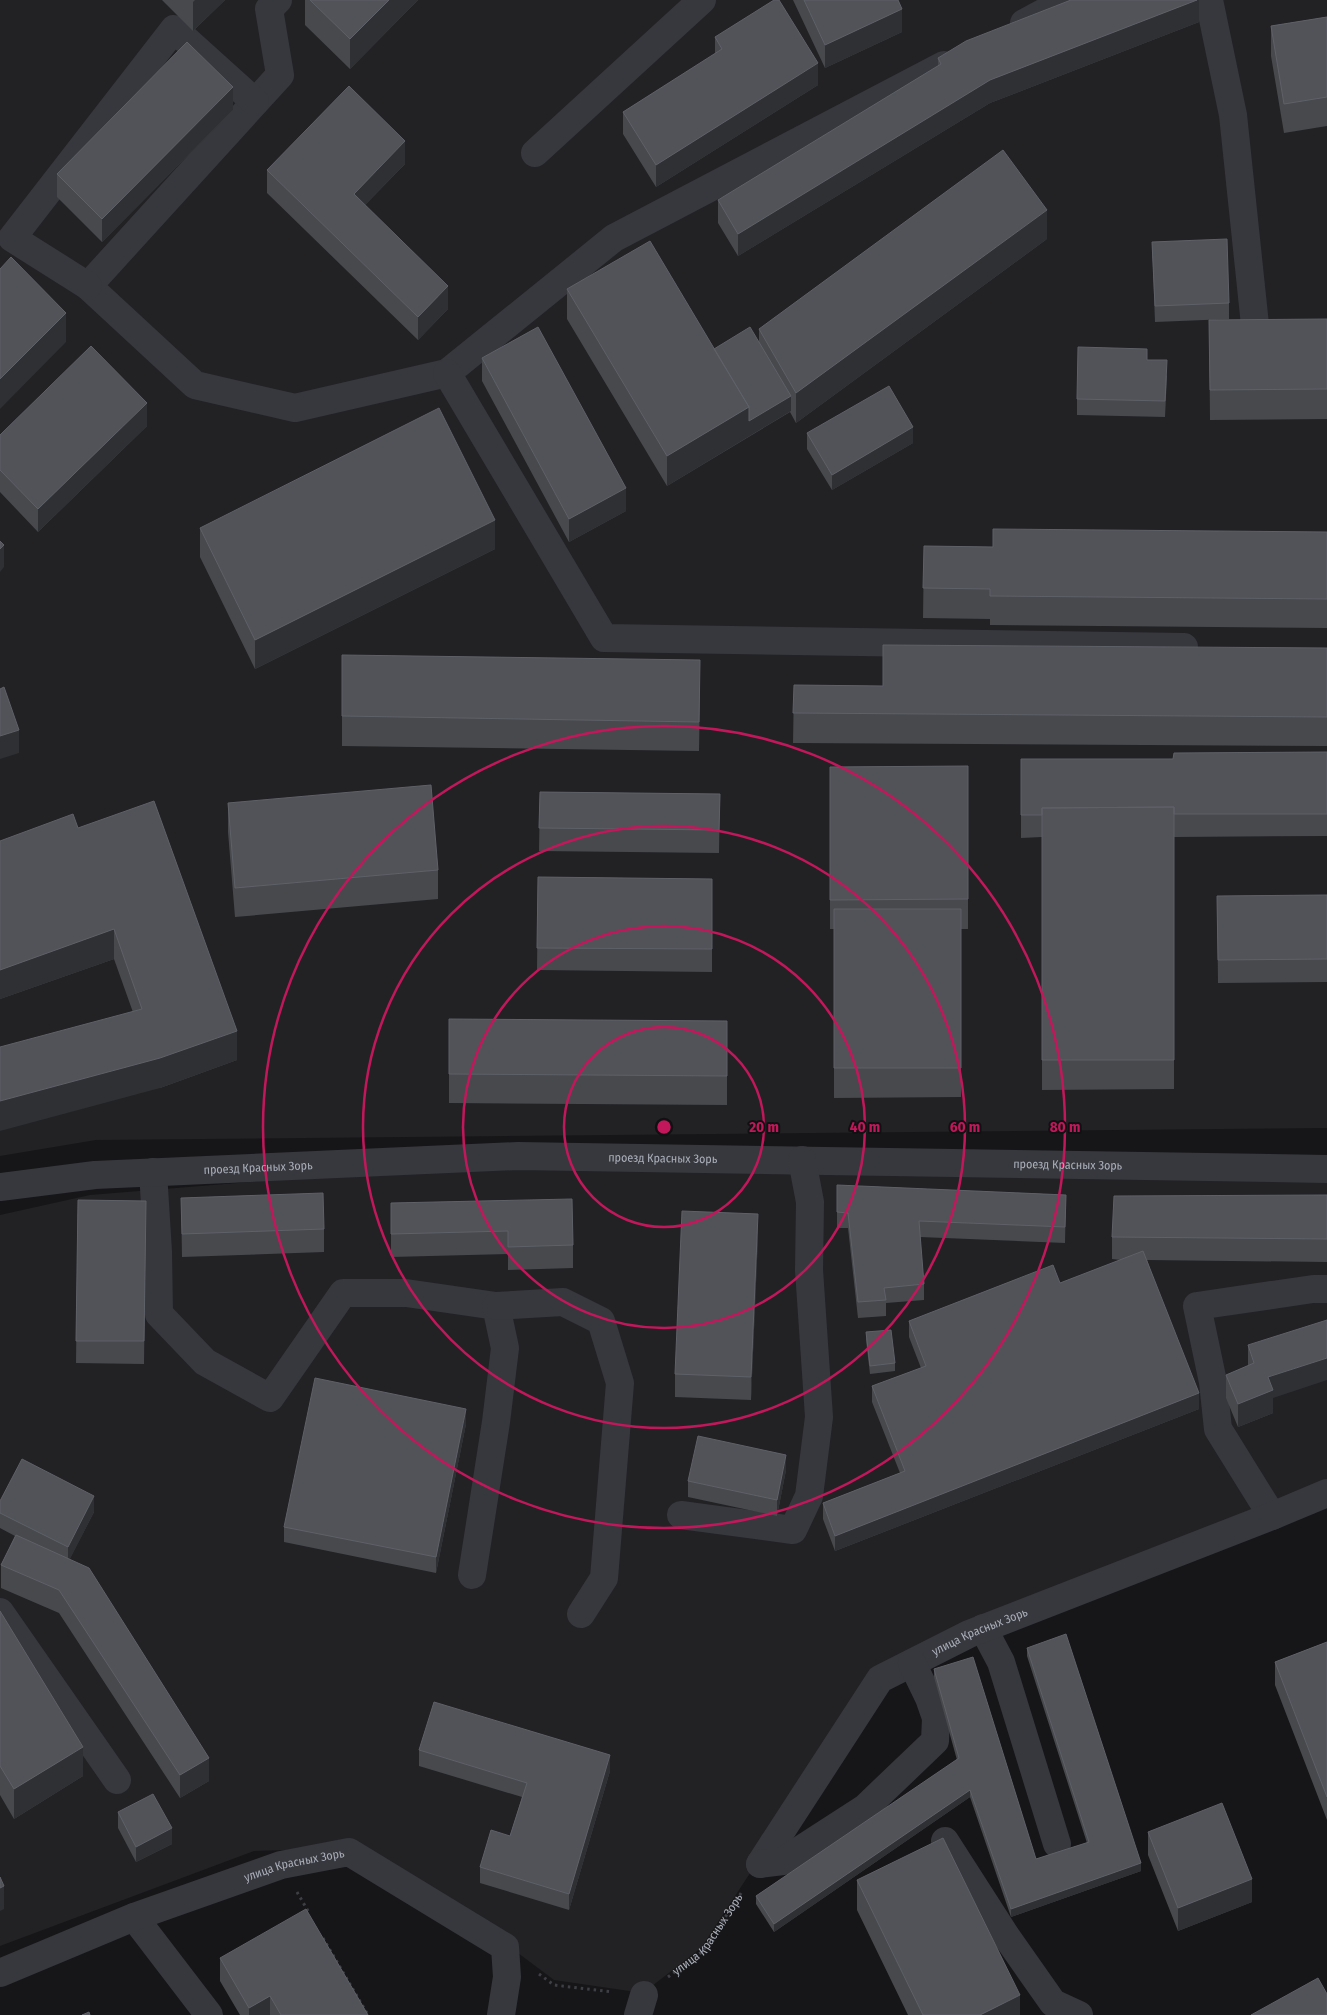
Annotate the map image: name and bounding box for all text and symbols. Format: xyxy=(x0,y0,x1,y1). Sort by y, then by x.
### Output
centre of rings xyxy=(655,1118,673,1136)
text: 20 m xyxy=(748,1118,779,1136)
text: 40 m xyxy=(850,1118,880,1136)
text: 60 m xyxy=(950,1118,980,1136)
text: 80 m xyxy=(1050,1118,1080,1136)
street label: проезд Красных Зорь xyxy=(608,1150,718,1166)
street label: проезд Красных Зорь xyxy=(1013,1157,1123,1173)
street label: проезд Красных Зорь xyxy=(203,1158,313,1177)
street label: улица Красных Зорь xyxy=(929,1605,1030,1659)
street label: улица Красных Зорь xyxy=(242,1846,346,1885)
street label: улица Красных Зорь xyxy=(670,1891,746,1978)

